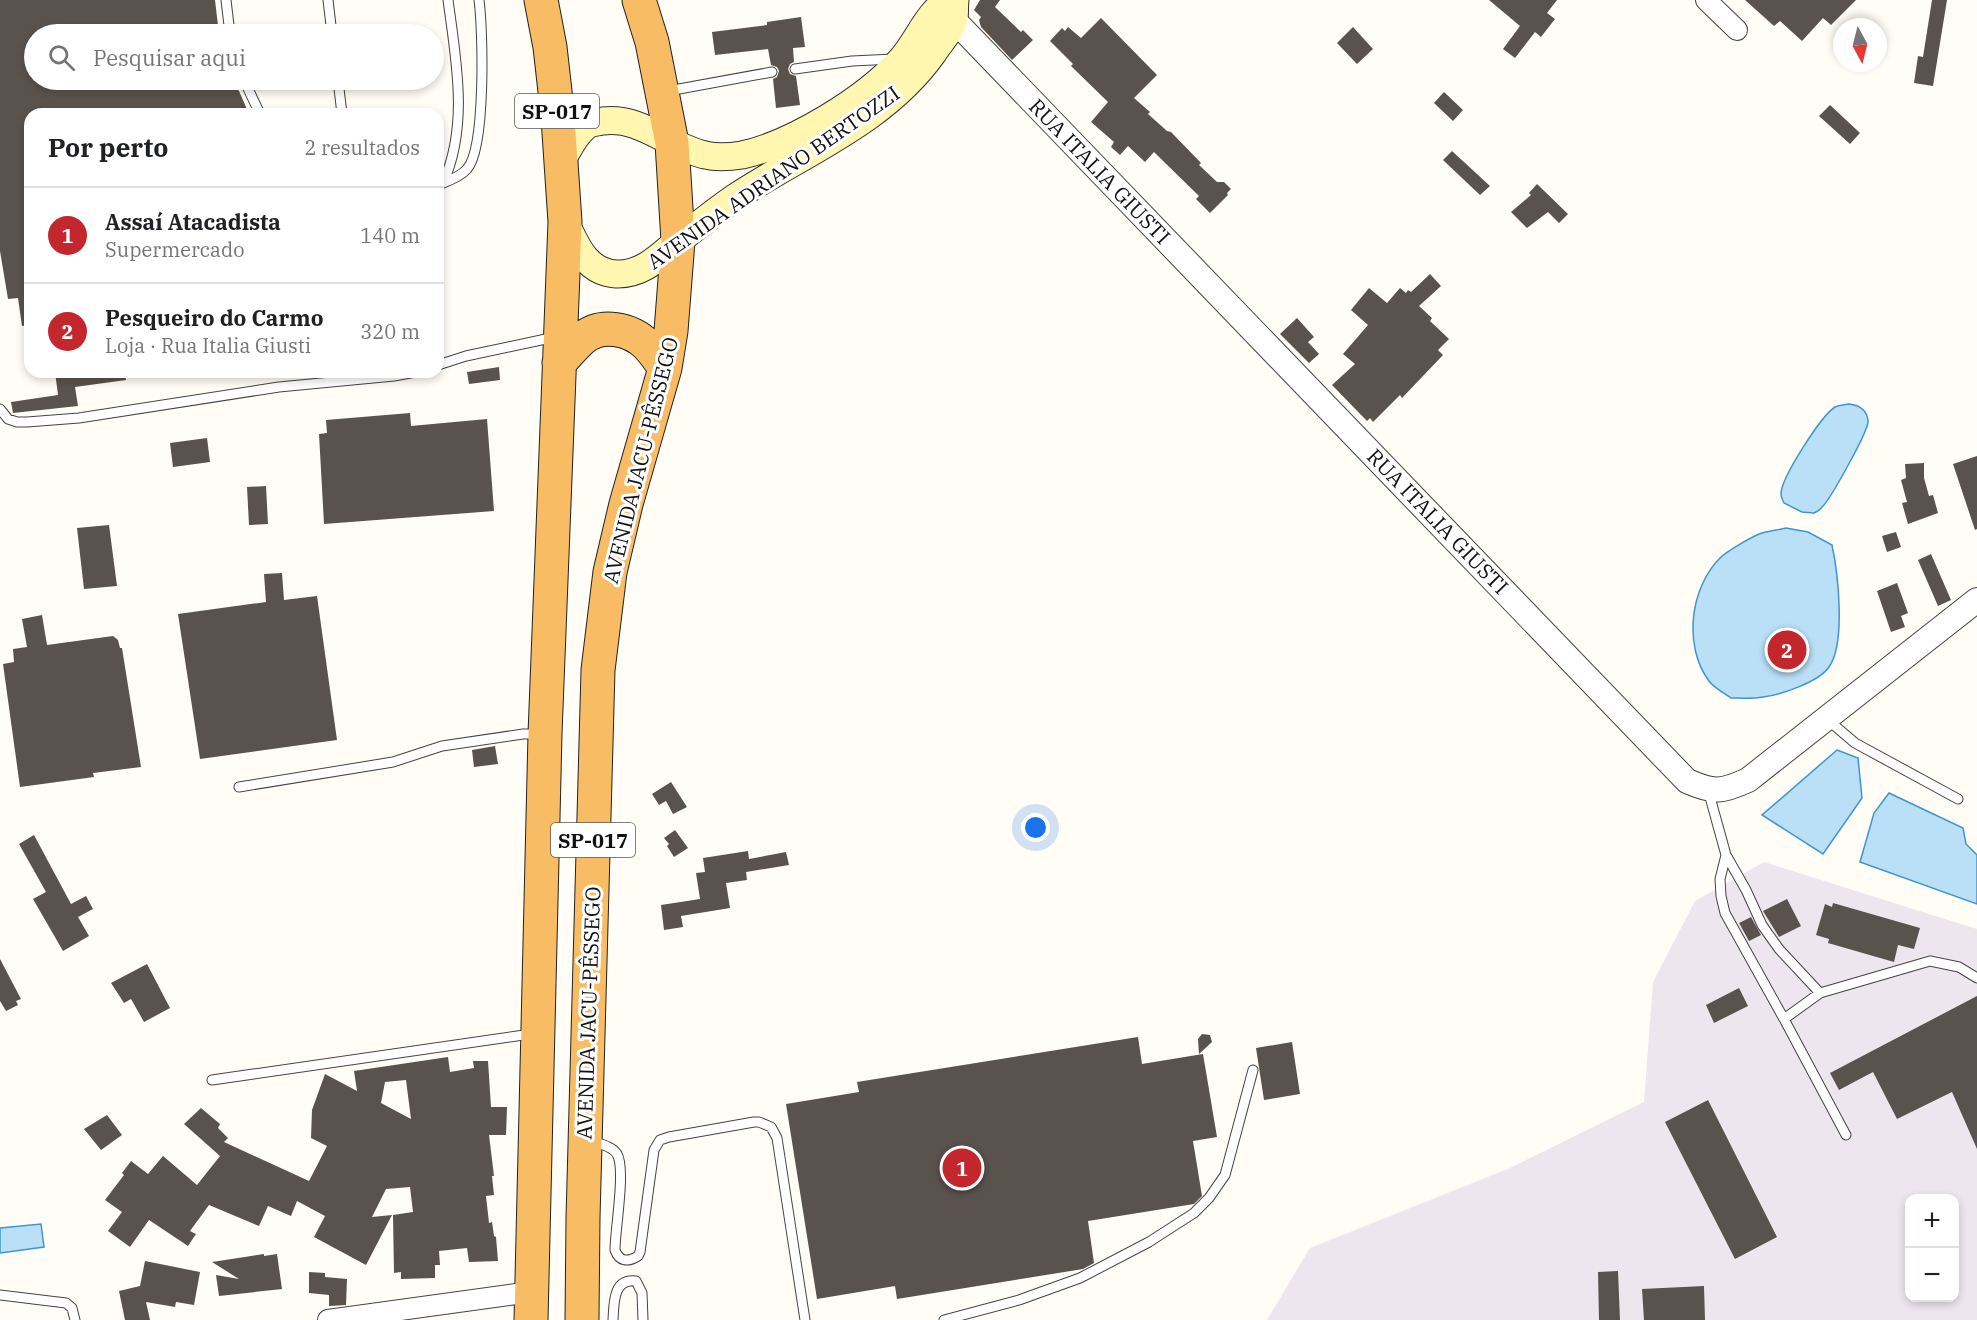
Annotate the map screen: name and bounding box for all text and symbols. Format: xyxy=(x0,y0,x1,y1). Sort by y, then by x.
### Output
north arrow xyxy=(1833,18,1887,72)
search box xyxy=(24,24,444,90)
icon: search xyxy=(45,41,78,74)
text: Pesquisar aqui xyxy=(93,43,246,72)
street label: AVENIDA ADRIANO BERTOZZI xyxy=(641,79,905,275)
street label: RUA ITALIA GIUSTI xyxy=(1023,92,1177,250)
road number: SP-017 xyxy=(515,94,599,128)
text: Por perto xyxy=(48,130,168,164)
text: 2 resultados xyxy=(304,134,420,161)
text: Assaí Atacadista xyxy=(105,207,281,236)
text: 1 xyxy=(62,222,74,249)
text: 140 m xyxy=(360,222,420,249)
text: Supermercado xyxy=(105,236,244,263)
text: Pesqueiro do Carmo xyxy=(105,303,323,332)
text: 2 xyxy=(62,318,74,345)
text: 320 m xyxy=(360,318,420,345)
text: Loja · Rua Italia Giusti xyxy=(105,332,311,359)
street label: AVENIDA JACU-PÊSSEGO xyxy=(596,334,684,586)
street label: RUA ITALIA GIUSTI xyxy=(1361,442,1515,600)
pin: 2 xyxy=(1768,628,1806,672)
your location xyxy=(1021,813,1050,842)
road number: SP-017 xyxy=(551,823,635,857)
street label: AVENIDA JACU-PÊSSEGO xyxy=(570,886,606,1140)
pin: 1 xyxy=(942,1146,982,1190)
map controls xyxy=(1905,1194,1959,1302)
button: + xyxy=(1905,1194,1959,1248)
button: − xyxy=(1905,1248,1959,1302)

